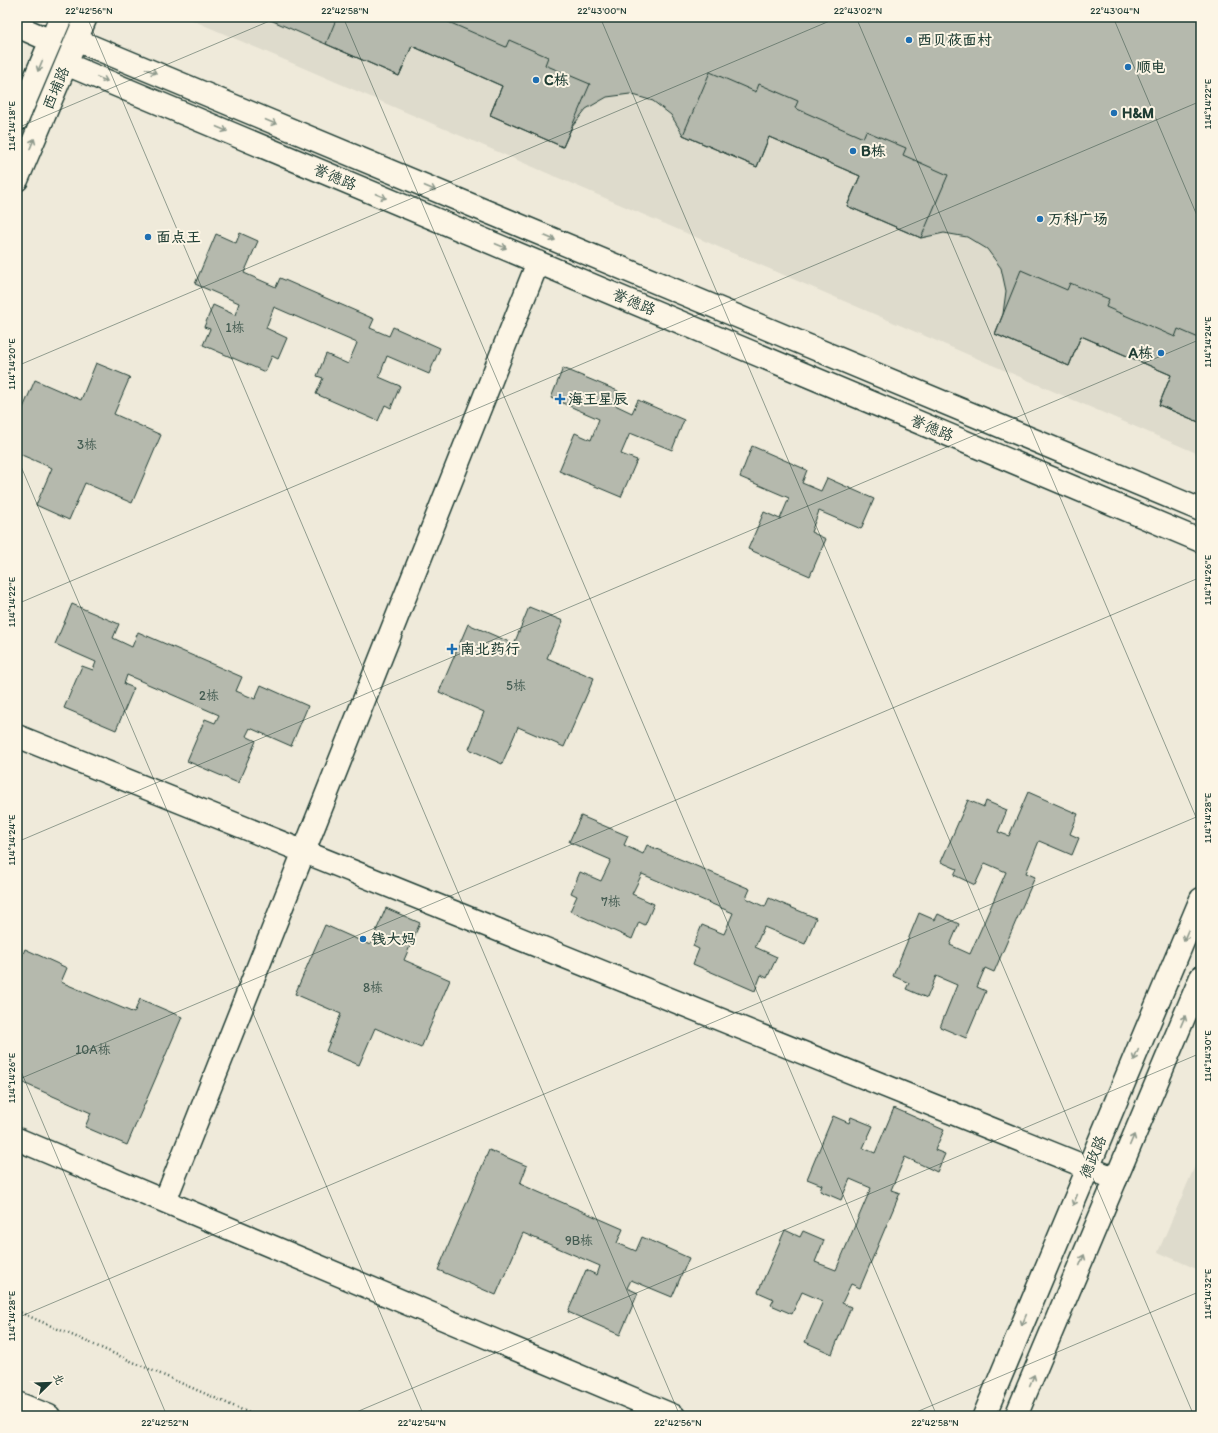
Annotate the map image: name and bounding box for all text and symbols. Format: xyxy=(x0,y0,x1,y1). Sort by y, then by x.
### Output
text: 22°42'56"N xyxy=(65,4,113,17)
text: 22°42'58"N xyxy=(321,4,369,17)
text: 22°43'00"N xyxy=(577,4,627,17)
text: 22°43'02"N xyxy=(834,4,883,17)
text: 22°43'04"N xyxy=(1090,4,1140,17)
place label: 西贝莜面村 xyxy=(917,31,992,49)
marker: 西贝莜面村 xyxy=(904,35,914,45)
place label: 顺电 xyxy=(1136,58,1166,76)
one-way arrow xyxy=(36,59,43,71)
marker: 顺电 xyxy=(1123,62,1133,72)
street label: 西埔路 xyxy=(39,64,73,112)
one-way arrow xyxy=(145,68,157,76)
place label: C栋 xyxy=(544,71,569,89)
marker: C栋 xyxy=(531,75,541,85)
one-way arrow xyxy=(96,76,108,83)
text: 114°14'22"E xyxy=(1201,78,1214,129)
text: 114°14'18"E xyxy=(5,101,18,151)
place label: H&M xyxy=(1122,104,1154,122)
marker: H&M xyxy=(1109,108,1119,118)
one-way arrow xyxy=(265,118,277,126)
one-way arrow xyxy=(216,126,228,134)
one-way arrow xyxy=(29,139,36,151)
place label: B栋 xyxy=(861,142,886,160)
marker: B栋 xyxy=(848,146,858,156)
street label: 誉德路 xyxy=(311,160,359,194)
one-way arrow xyxy=(423,185,435,192)
one-way arrow xyxy=(374,193,386,200)
place label: 万科广场 xyxy=(1048,210,1108,228)
marker: 万科广场 xyxy=(1035,214,1045,224)
place label: 面点王 xyxy=(156,228,201,246)
marker: 面点王 xyxy=(143,232,153,242)
one-way arrow xyxy=(543,235,555,242)
one-way arrow xyxy=(494,243,506,251)
street label: 誉德路 xyxy=(610,285,658,319)
text: 114°14'24"E xyxy=(1201,316,1214,368)
house number: 1栋 xyxy=(225,320,245,335)
text: 114°14'20"E xyxy=(5,338,18,390)
place label: A栋 xyxy=(1127,344,1153,362)
marker: A栋 xyxy=(1156,348,1166,358)
place label: 海王星辰 xyxy=(568,390,629,408)
marker: 海王星辰 xyxy=(555,394,565,404)
street label: 誉德路 xyxy=(908,411,956,445)
house number: 3栋 xyxy=(77,437,97,452)
text: 114°14'26"E xyxy=(1201,554,1214,605)
text: 114°14'22"E xyxy=(5,576,18,627)
place label: 南北药行 xyxy=(460,640,520,658)
marker: 南北药行 xyxy=(447,644,457,654)
house number: 5栋 xyxy=(506,678,526,693)
house number: 2栋 xyxy=(199,688,219,703)
text: 114°14'28"E xyxy=(1201,792,1214,843)
text: 114°14'24"E xyxy=(5,814,18,866)
house number: 7栋 xyxy=(601,894,621,909)
one-way arrow xyxy=(1182,928,1189,940)
place label: 钱大妈 xyxy=(371,930,416,948)
marker: 钱大妈 xyxy=(358,934,368,944)
house number: 8栋 xyxy=(363,980,383,995)
one-way arrow xyxy=(1179,1015,1187,1027)
text: 114°14'30"E xyxy=(1201,1030,1214,1082)
house number: 10A栋 xyxy=(75,1042,111,1057)
one-way arrow xyxy=(1131,1048,1139,1060)
text: 114°14'26"E xyxy=(5,1052,18,1103)
street label: 德政路 xyxy=(1076,1133,1110,1181)
one-way arrow xyxy=(1129,1135,1137,1147)
one-way arrow xyxy=(1070,1194,1078,1206)
house number: 9B栋 xyxy=(565,1233,593,1248)
one-way arrow xyxy=(1079,1255,1086,1267)
text: 114°14'32"E xyxy=(1201,1268,1214,1319)
text: 114°14'28"E xyxy=(5,1290,18,1341)
one-way arrow xyxy=(1020,1314,1028,1326)
north arrow xyxy=(30,1363,70,1403)
text: 北 xyxy=(51,1372,67,1387)
one-way arrow xyxy=(1028,1374,1036,1386)
text: 22°42'52"N xyxy=(141,1416,189,1429)
text: 22°42'54"N xyxy=(398,1416,446,1429)
text: 22°42'56"N xyxy=(654,1416,702,1429)
text: 22°42'58"N xyxy=(911,1416,959,1429)

